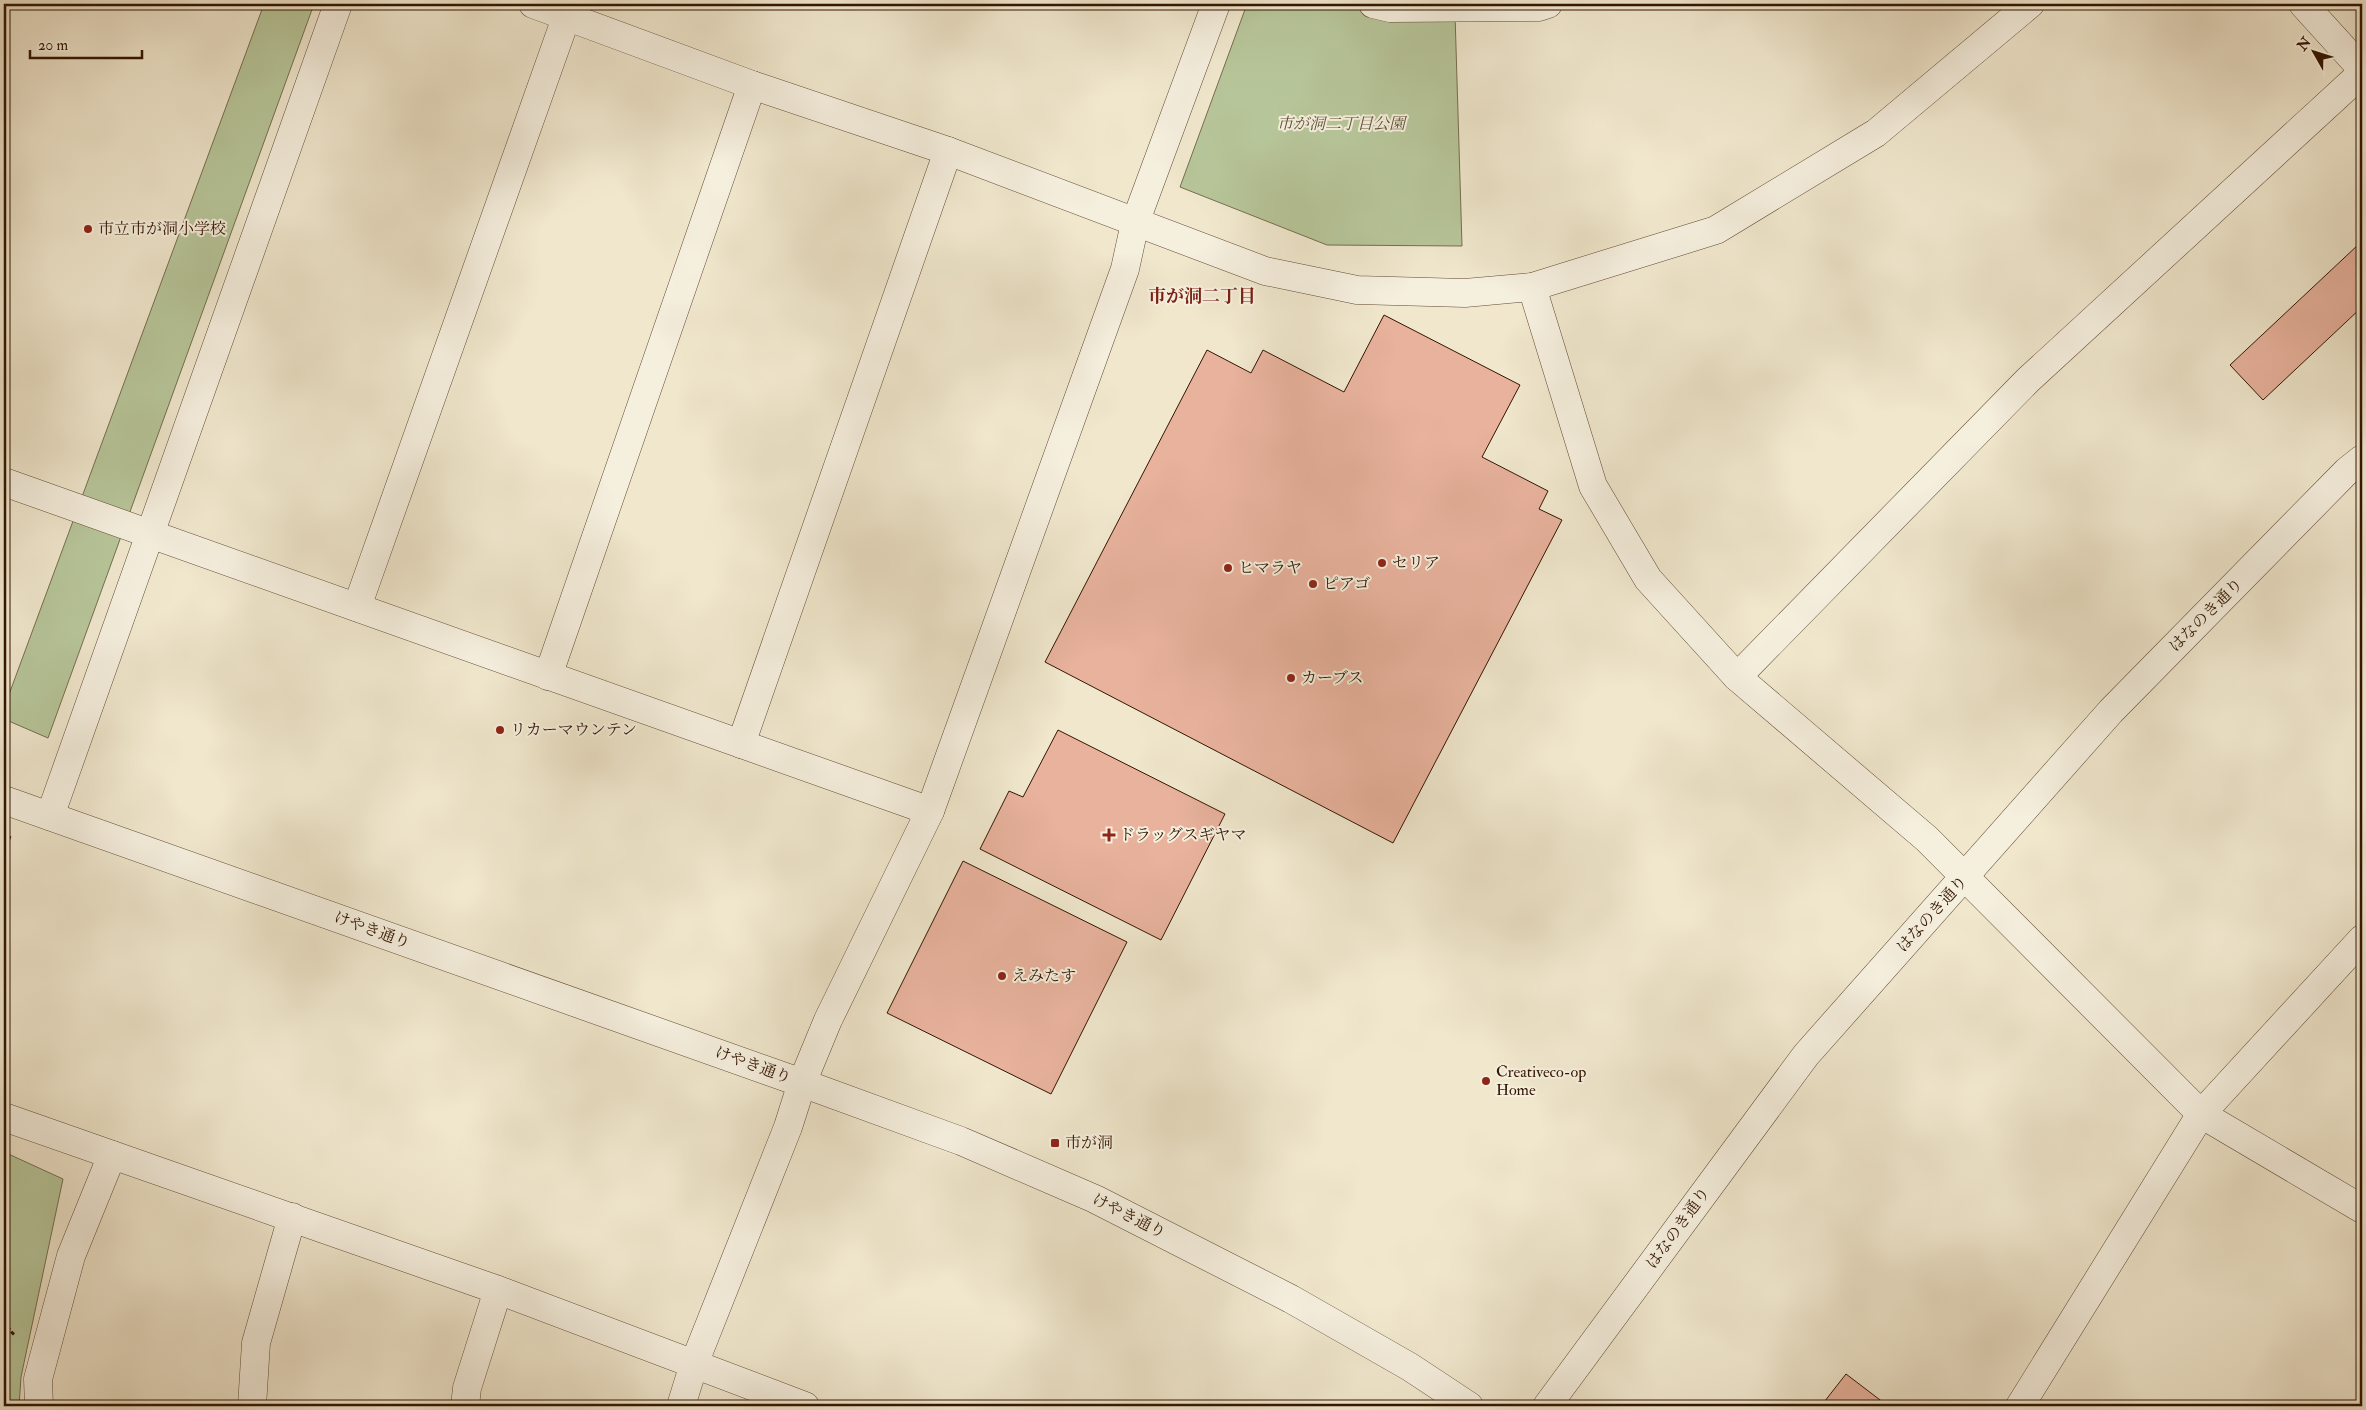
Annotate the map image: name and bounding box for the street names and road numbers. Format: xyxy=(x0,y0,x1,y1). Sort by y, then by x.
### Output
street label: はなのき通り xyxy=(2165,574,2247,656)
street label: はなのき通り xyxy=(1892,872,1972,956)
street label: けやき通り xyxy=(331,907,413,953)
street label: けやき通り xyxy=(712,1042,794,1088)
street label: はなのき通り xyxy=(1642,1183,1714,1273)
street label: けやき通り xyxy=(1089,1189,1169,1243)

